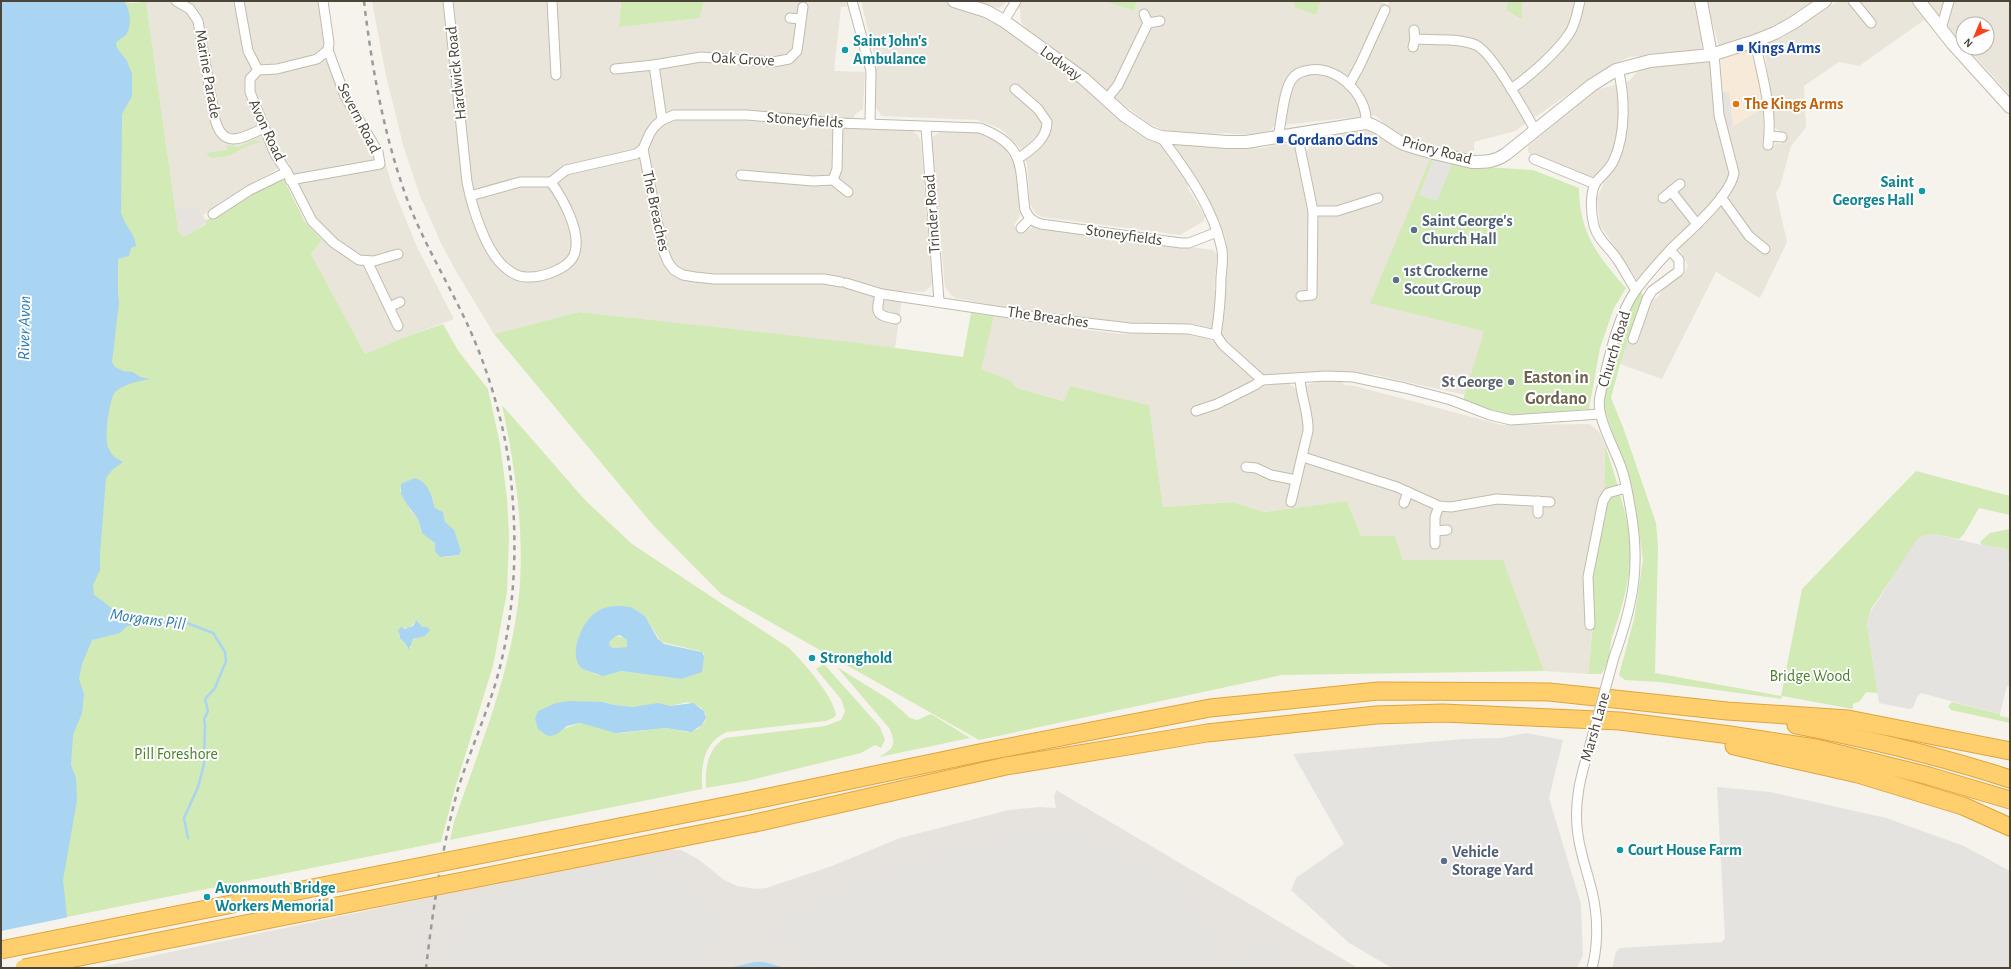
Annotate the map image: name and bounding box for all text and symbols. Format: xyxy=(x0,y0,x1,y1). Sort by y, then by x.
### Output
north arrow xyxy=(1955,16,1995,56)
street label: Hardwick Road xyxy=(443,25,469,121)
street label: Marine Parade xyxy=(192,28,224,120)
place label: Saint John's Ambulance xyxy=(853,33,927,67)
text: N xyxy=(1962,36,1975,49)
place label: Kings Arms xyxy=(1748,40,1821,56)
street label: Lodway xyxy=(1037,43,1085,84)
marker: Kings Arms xyxy=(1735,43,1745,53)
marker: Saint John's Ambulance xyxy=(840,45,850,55)
street label: Oak Grove xyxy=(711,49,775,69)
street label: Severn Road xyxy=(335,80,383,156)
place label: The Kings Arms xyxy=(1744,96,1843,112)
street label: Avon Road xyxy=(246,97,288,163)
marker: The Kings Arms xyxy=(1731,99,1741,109)
street label: Stoneyfields xyxy=(766,109,844,132)
place label: Gordano Gdns xyxy=(1288,132,1378,148)
street label: Priory Road xyxy=(1400,133,1474,168)
marker: Gordano Gdns xyxy=(1275,135,1285,145)
street label: The Breaches xyxy=(640,169,672,253)
street label: Trinder Road xyxy=(921,174,943,254)
place label: Saint Georges Hall xyxy=(1833,174,1915,208)
marker: Saint Georges Hall xyxy=(1917,186,1927,196)
place label: Saint George's Church Hall xyxy=(1422,213,1513,247)
street label: Stoneyfields xyxy=(1085,222,1163,249)
marker: Saint George's Church Hall xyxy=(1409,225,1419,235)
place label: 1st Crockerne Scout Group xyxy=(1404,263,1489,297)
marker: 1st Crockerne Scout Group xyxy=(1391,275,1401,285)
water label: River Avon xyxy=(15,296,33,360)
street label: The Breaches xyxy=(1006,303,1090,331)
street label: Church Road xyxy=(1595,309,1633,389)
district label: Easton in Gordano xyxy=(1523,369,1589,408)
place label: St George xyxy=(1442,374,1503,390)
marker: St George xyxy=(1506,377,1516,387)
water label: Morgans Pill xyxy=(109,605,187,633)
place label: Stronghold xyxy=(820,650,893,666)
marker: Stronghold xyxy=(807,653,817,663)
park label: Bridge Wood xyxy=(1769,668,1851,684)
street label: Marsh Lane xyxy=(1577,691,1613,763)
park label: Pill Foreshore xyxy=(134,746,218,762)
place label: Court House Farm xyxy=(1628,842,1742,858)
place label: Vehicle Storage Yard xyxy=(1452,844,1534,878)
marker: Court House Farm xyxy=(1615,845,1625,855)
marker: Vehicle Storage Yard xyxy=(1439,856,1449,866)
place label: Avonmouth Bridge Workers Memorial xyxy=(215,880,336,914)
marker: Avonmouth Bridge Workers Memorial xyxy=(202,892,212,902)

